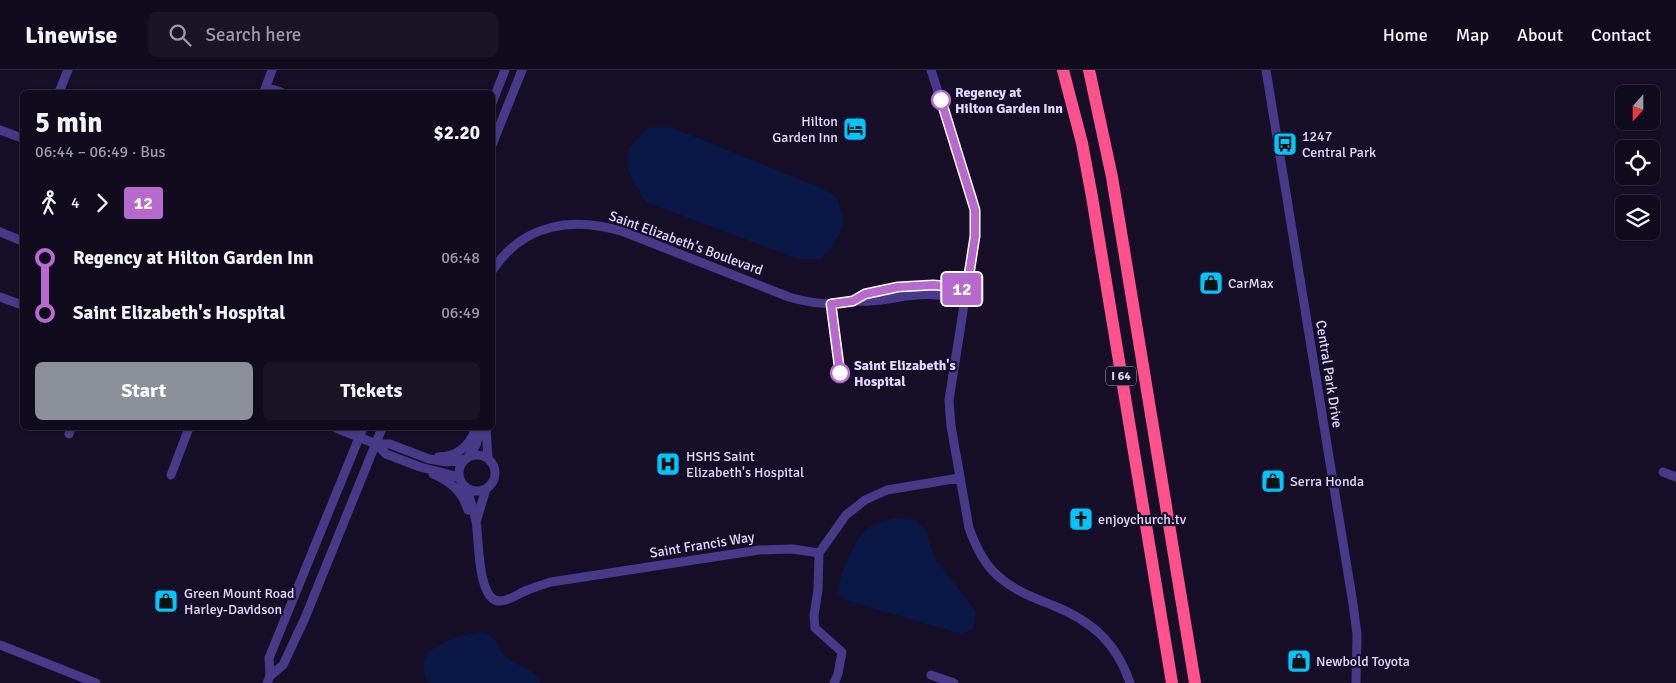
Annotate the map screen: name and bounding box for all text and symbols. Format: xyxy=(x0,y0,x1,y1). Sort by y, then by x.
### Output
search box xyxy=(148,12,498,57)
text: Linewise xyxy=(25,20,118,50)
icon: search xyxy=(166,21,194,49)
text: Search here xyxy=(206,23,301,47)
text: Home xyxy=(1383,24,1428,46)
text: Map xyxy=(1456,24,1489,46)
text: About xyxy=(1517,24,1563,46)
text: Contact xyxy=(1591,24,1651,46)
place label: Regency at Hilton Garden Inn xyxy=(955,84,1063,117)
north arrow xyxy=(1615,85,1660,130)
map controls xyxy=(1615,85,1660,240)
marker: Regency at Hilton Garden Inn xyxy=(931,90,951,110)
text: 5 min xyxy=(35,106,103,140)
place label: Hilton Garden Inn xyxy=(772,113,838,146)
hotel icon: Hilton Garden Inn xyxy=(842,116,868,142)
text: $2.20 xyxy=(434,121,480,145)
place label: 1247 Central Park xyxy=(1302,128,1376,161)
bus stop icon: 1247 Central Park xyxy=(1272,131,1298,157)
button: locate xyxy=(1615,140,1660,185)
text: 06:44 – 06:49 · Bus xyxy=(35,142,166,162)
icon: walk xyxy=(35,189,63,217)
icon: forward xyxy=(88,189,116,217)
text: 12 xyxy=(134,192,153,214)
text: 4 xyxy=(71,193,80,213)
button: layers xyxy=(1615,195,1660,240)
street label: Saint Elizabeth's Boulevard xyxy=(607,207,765,279)
text: Regency at Hilton Garden Inn xyxy=(73,246,314,270)
text: 06:48 xyxy=(441,248,480,268)
shop icon: CarMax xyxy=(1198,270,1224,296)
line badge: 12 xyxy=(940,273,984,305)
place label: CarMax xyxy=(1228,275,1274,292)
text: 12 xyxy=(952,278,972,300)
text: Saint Elizabeth's Hospital xyxy=(73,301,285,325)
text: 06:49 xyxy=(441,303,480,323)
street label: Central Park Drive xyxy=(1312,319,1346,429)
place label: Saint Elizabeth's Hospital xyxy=(854,357,956,390)
button: Start xyxy=(35,362,253,420)
button: Tickets xyxy=(263,362,480,420)
marker: Saint Elizabeth's Hospital xyxy=(830,363,850,383)
road number: I 64 xyxy=(1106,366,1136,386)
place label: HSHS Saint Elizabeth's Hospital xyxy=(686,448,804,481)
hospital icon: HSHS Saint Elizabeth's Hospital xyxy=(655,451,681,477)
shop icon: Serra Honda xyxy=(1260,468,1286,494)
place label: Serra Honda xyxy=(1290,473,1364,490)
church icon: enjoychurch.tv xyxy=(1068,506,1094,532)
place label: enjoychurch.tv xyxy=(1098,511,1187,528)
street label: Saint Francis Way xyxy=(648,528,756,562)
place label: Green Mount Road Harley-Davidson xyxy=(184,585,294,618)
shop icon: Green Mount Road Harley-Davidson xyxy=(153,588,179,614)
shop icon: Newbold Toyota xyxy=(1286,648,1312,674)
place label: Newbold Toyota xyxy=(1316,653,1410,670)

